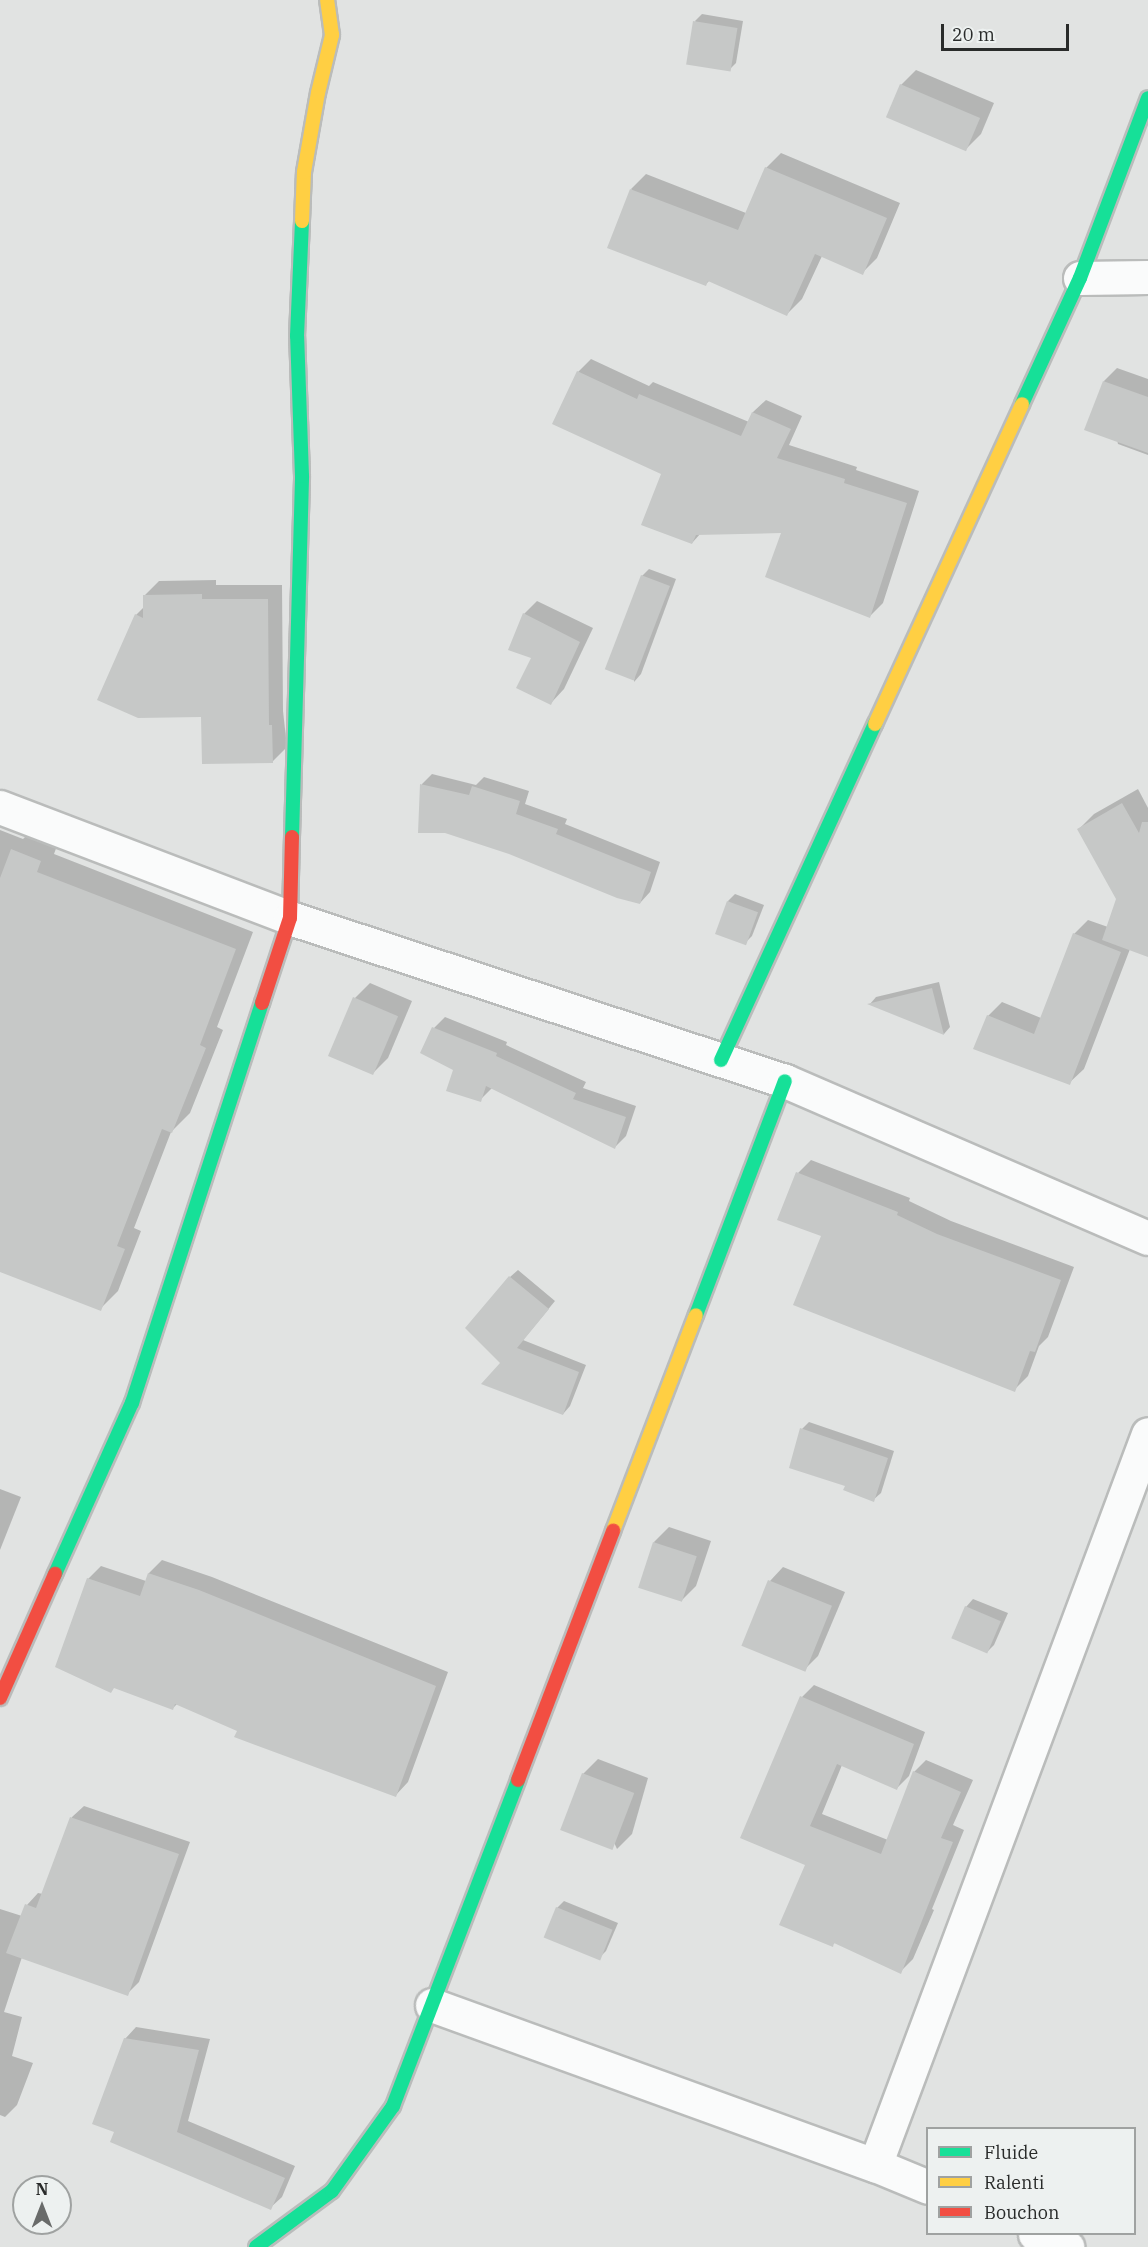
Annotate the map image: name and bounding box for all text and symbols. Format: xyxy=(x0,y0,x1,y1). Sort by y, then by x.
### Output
scale bar xyxy=(944,12,1072,50)
text: 20 m xyxy=(952,23,995,46)
legend xyxy=(926,2127,1136,2235)
text: Fluide xyxy=(984,2141,1038,2164)
text: Ralenti xyxy=(984,2171,1045,2194)
north arrow xyxy=(12,2175,72,2235)
text: N xyxy=(36,2179,48,2199)
text: Bouchon xyxy=(984,2201,1060,2224)

